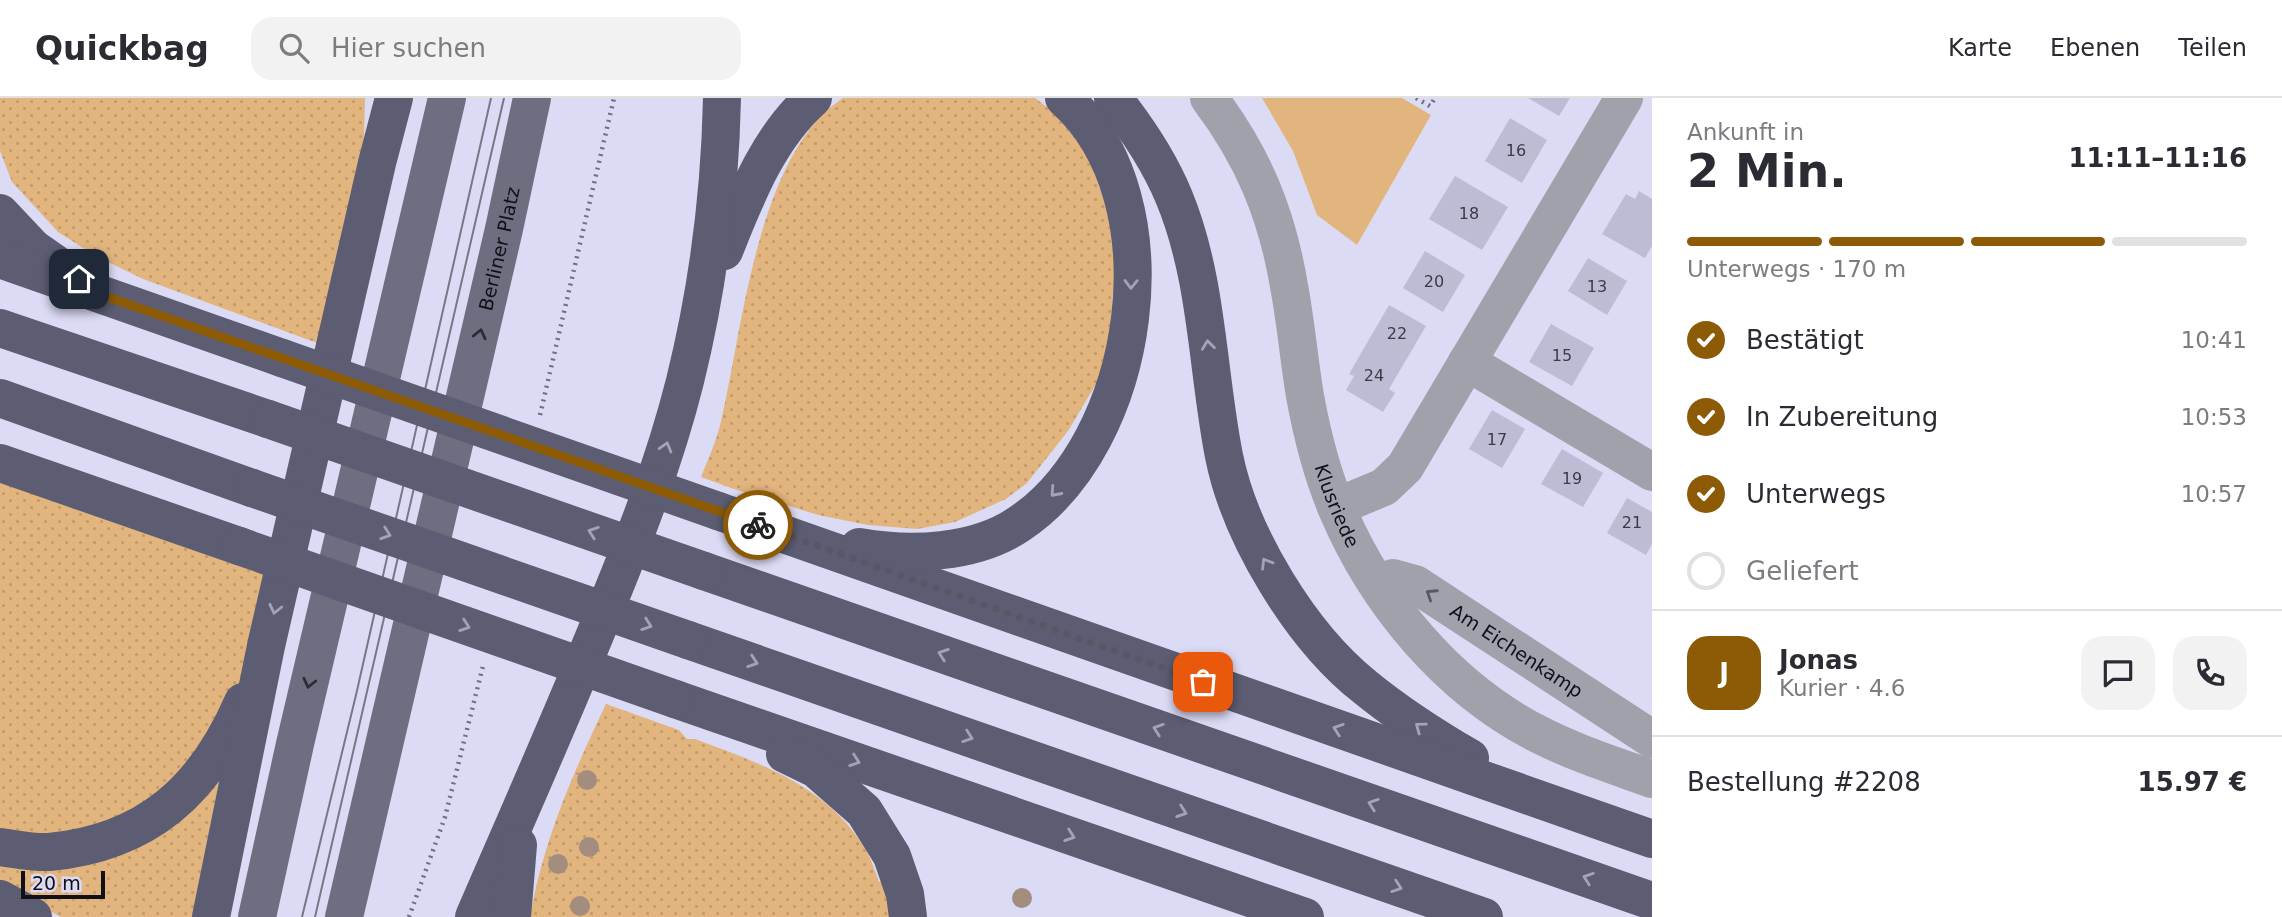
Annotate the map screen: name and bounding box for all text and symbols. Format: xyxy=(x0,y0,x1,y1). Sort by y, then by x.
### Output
search box xyxy=(251,17,741,80)
text: Quickbag xyxy=(35,29,209,68)
icon: search xyxy=(275,29,313,67)
text: Hier suchen xyxy=(331,33,486,63)
text: Karte xyxy=(1948,34,2012,62)
text: Ebenen xyxy=(2050,34,2140,62)
text: Teilen xyxy=(2178,34,2247,62)
text: Ankunft in xyxy=(1687,119,1804,145)
house number: 16 xyxy=(1506,141,1526,160)
text: 11:11–11:16 xyxy=(2068,143,2247,173)
text: 2 Min. xyxy=(1687,144,1847,198)
street label: Berliner Platz xyxy=(474,185,524,313)
house number: 18 xyxy=(1459,204,1479,223)
pin xyxy=(49,249,109,309)
text: Unterwegs · 170 m xyxy=(1687,256,1906,282)
icon: home xyxy=(60,260,98,298)
house number: 20 xyxy=(1424,272,1444,291)
house number: 13 xyxy=(1587,277,1607,296)
one-way arrow xyxy=(1123,279,1139,290)
icon: check xyxy=(1687,321,1725,359)
house number: 22 xyxy=(1387,324,1407,343)
text: Bestätigt xyxy=(1746,325,1864,355)
text: 10:41 xyxy=(2181,327,2247,353)
one-way arrow xyxy=(471,328,486,340)
one-way arrow xyxy=(1201,339,1216,351)
house number: 15 xyxy=(1552,346,1572,365)
house number: 24 xyxy=(1364,366,1384,385)
icon: check xyxy=(1687,398,1725,436)
text: In Zubereitung xyxy=(1746,402,1938,432)
text: 10:53 xyxy=(2181,404,2247,430)
house number: 17 xyxy=(1487,430,1507,449)
one-way arrow xyxy=(657,441,672,453)
street label: Klusriede xyxy=(1311,461,1364,551)
house number: 19 xyxy=(1562,469,1582,488)
icon: check xyxy=(1687,475,1725,513)
text: Unterwegs xyxy=(1746,479,1886,509)
text: 10:57 xyxy=(2181,481,2247,507)
one-way arrow xyxy=(1051,484,1063,497)
courier xyxy=(723,490,793,560)
icon: bike xyxy=(739,506,777,544)
house number: 21 xyxy=(1622,513,1642,532)
one-way arrow xyxy=(380,526,392,540)
one-way arrow xyxy=(588,526,600,540)
text: Geliefert xyxy=(1746,556,1859,586)
one-way arrow xyxy=(1261,557,1274,570)
one-way arrow xyxy=(1425,590,1438,603)
street label: Am Eichenkamp xyxy=(1446,599,1587,702)
one-way arrow xyxy=(269,603,283,615)
one-way arrow xyxy=(641,617,653,631)
one-way arrow xyxy=(459,618,471,632)
button: chat xyxy=(2081,636,2155,710)
button: phone xyxy=(2173,636,2247,710)
text: Jonas xyxy=(1779,645,1858,675)
one-way arrow xyxy=(937,648,950,662)
pin xyxy=(1173,652,1233,712)
one-way arrow xyxy=(746,654,758,668)
text: J xyxy=(1719,658,1729,688)
icon: bag xyxy=(1184,663,1222,701)
text: Kurier · 4.6 xyxy=(1779,675,1905,701)
one-way arrow xyxy=(303,677,317,689)
one-way arrow xyxy=(1152,723,1164,737)
one-way arrow xyxy=(1332,723,1345,737)
one-way arrow xyxy=(1415,723,1428,735)
one-way arrow xyxy=(961,729,973,743)
one-way arrow xyxy=(848,753,860,767)
text: Bestellung #2208 xyxy=(1687,767,1921,797)
text: 15.97 € xyxy=(2138,767,2247,797)
one-way arrow xyxy=(1367,798,1379,812)
one-way arrow xyxy=(1176,804,1188,818)
one-way arrow xyxy=(1063,828,1075,842)
scale bar xyxy=(21,868,105,900)
text: 20 m xyxy=(32,872,81,894)
one-way arrow xyxy=(1582,872,1594,886)
one-way arrow xyxy=(1391,879,1403,893)

